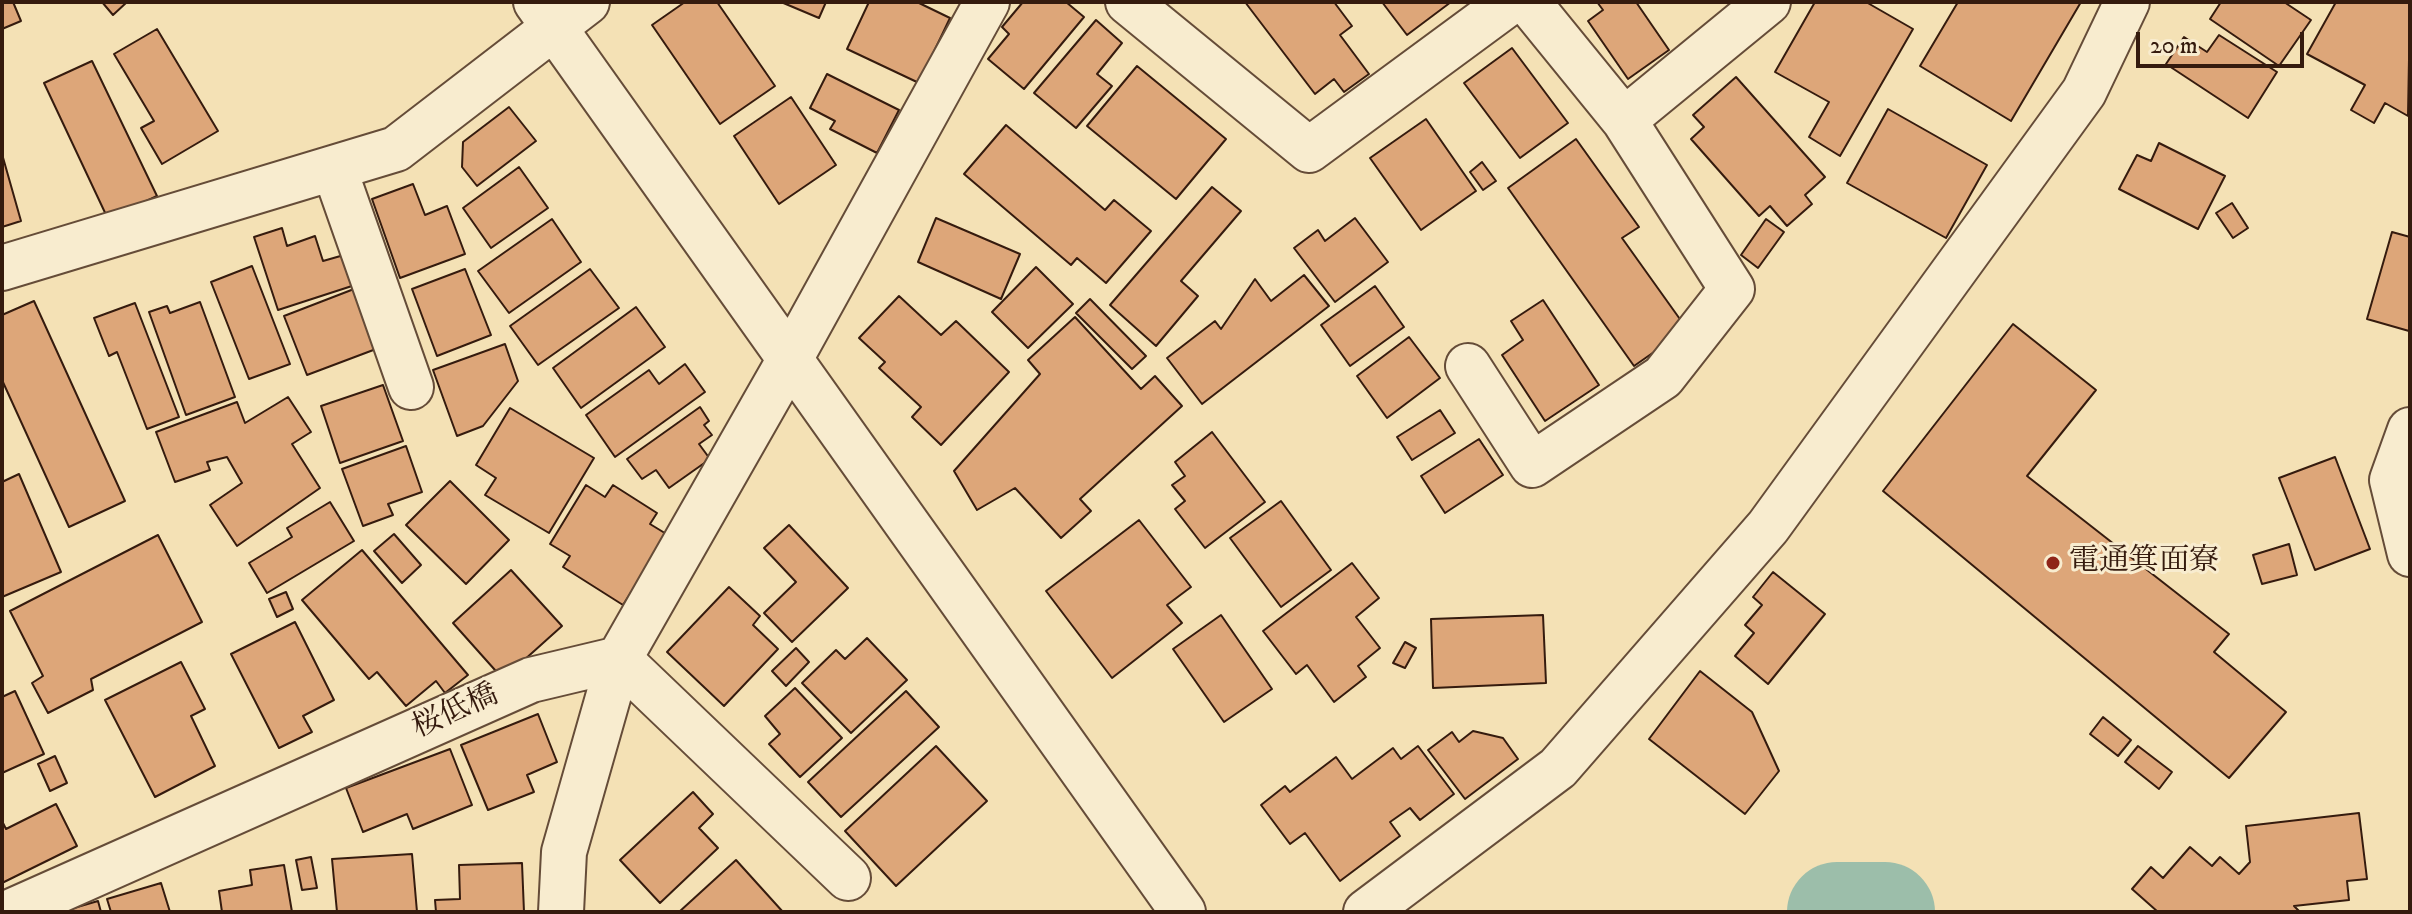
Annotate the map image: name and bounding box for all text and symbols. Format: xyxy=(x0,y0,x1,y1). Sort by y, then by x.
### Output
scale bar xyxy=(2140,16,2308,66)
text: 20 m xyxy=(2150,31,2198,61)
place label: 電通箕面寮 xyxy=(2069,545,2219,581)
marker: 電通箕面寮 xyxy=(2044,554,2062,572)
street label: 桜低橋 xyxy=(408,678,504,748)

